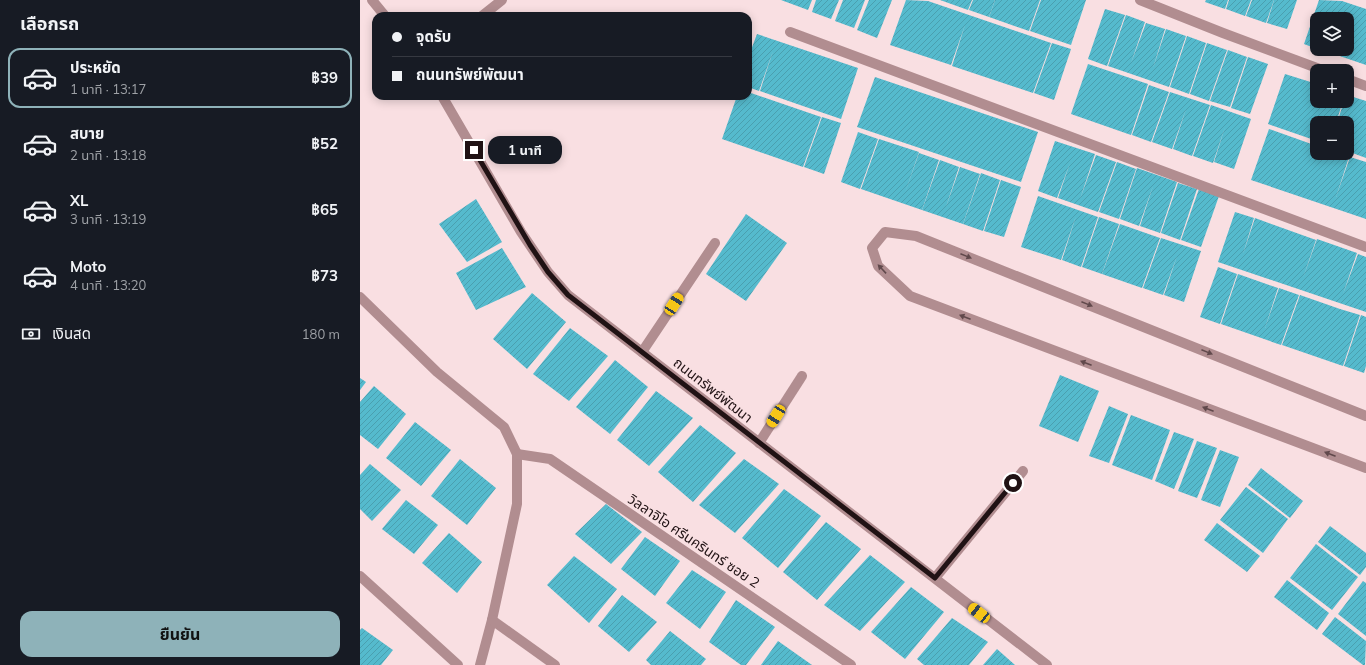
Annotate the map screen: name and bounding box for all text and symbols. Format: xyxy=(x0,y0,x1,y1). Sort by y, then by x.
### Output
text: เลือกรถ xyxy=(20,12,79,35)
map controls xyxy=(1310,12,1354,160)
button: layers xyxy=(1310,12,1354,56)
text: จุดรับ xyxy=(416,27,451,46)
text: ประหยัด xyxy=(70,58,121,77)
icon: car xyxy=(22,60,58,96)
button: + xyxy=(1310,64,1354,108)
text: ถนนทรัพย์พัฒนา xyxy=(416,65,524,84)
text: ฿39 xyxy=(311,68,338,87)
text: 1 นาที · 13:17 xyxy=(70,81,146,97)
button: − xyxy=(1310,116,1354,160)
text: สบาย xyxy=(70,124,104,143)
icon: car xyxy=(22,126,58,162)
text: ฿52 xyxy=(311,134,338,153)
callout: 1 นาที xyxy=(488,136,562,164)
route end xyxy=(465,141,483,159)
text: 1 นาที xyxy=(508,142,542,158)
text: 2 นาที · 13:18 xyxy=(70,147,146,163)
text: XL xyxy=(70,191,88,210)
icon: car xyxy=(22,192,58,228)
text: ฿65 xyxy=(311,200,338,219)
text: 3 นาที · 13:19 xyxy=(70,211,146,227)
one-way arrow xyxy=(960,254,972,260)
text: Moto xyxy=(70,257,106,276)
icon: car xyxy=(22,258,58,294)
one-way arrow xyxy=(878,264,887,274)
text: ฿73 xyxy=(311,266,338,285)
text: 4 นาที · 13:20 xyxy=(70,277,146,293)
car xyxy=(662,291,686,317)
one-way arrow xyxy=(1081,302,1093,308)
one-way arrow xyxy=(958,313,970,319)
icon: cash xyxy=(20,323,42,345)
text: เงินสด xyxy=(52,324,91,343)
text: 180 m xyxy=(302,326,340,342)
one-way arrow xyxy=(1202,350,1214,356)
street label: ถนนทรัพย์พัฒนา xyxy=(670,353,756,427)
one-way arrow xyxy=(1080,359,1092,365)
car xyxy=(765,403,787,429)
one-way arrow xyxy=(1201,405,1213,411)
one-way arrow xyxy=(1323,451,1335,457)
route start xyxy=(1004,474,1022,492)
street label: วิลลาจิโอ ศรีนครินทร์ ซอย 2 xyxy=(624,490,763,592)
car xyxy=(966,601,992,625)
button: ยืนยัน xyxy=(20,611,340,657)

